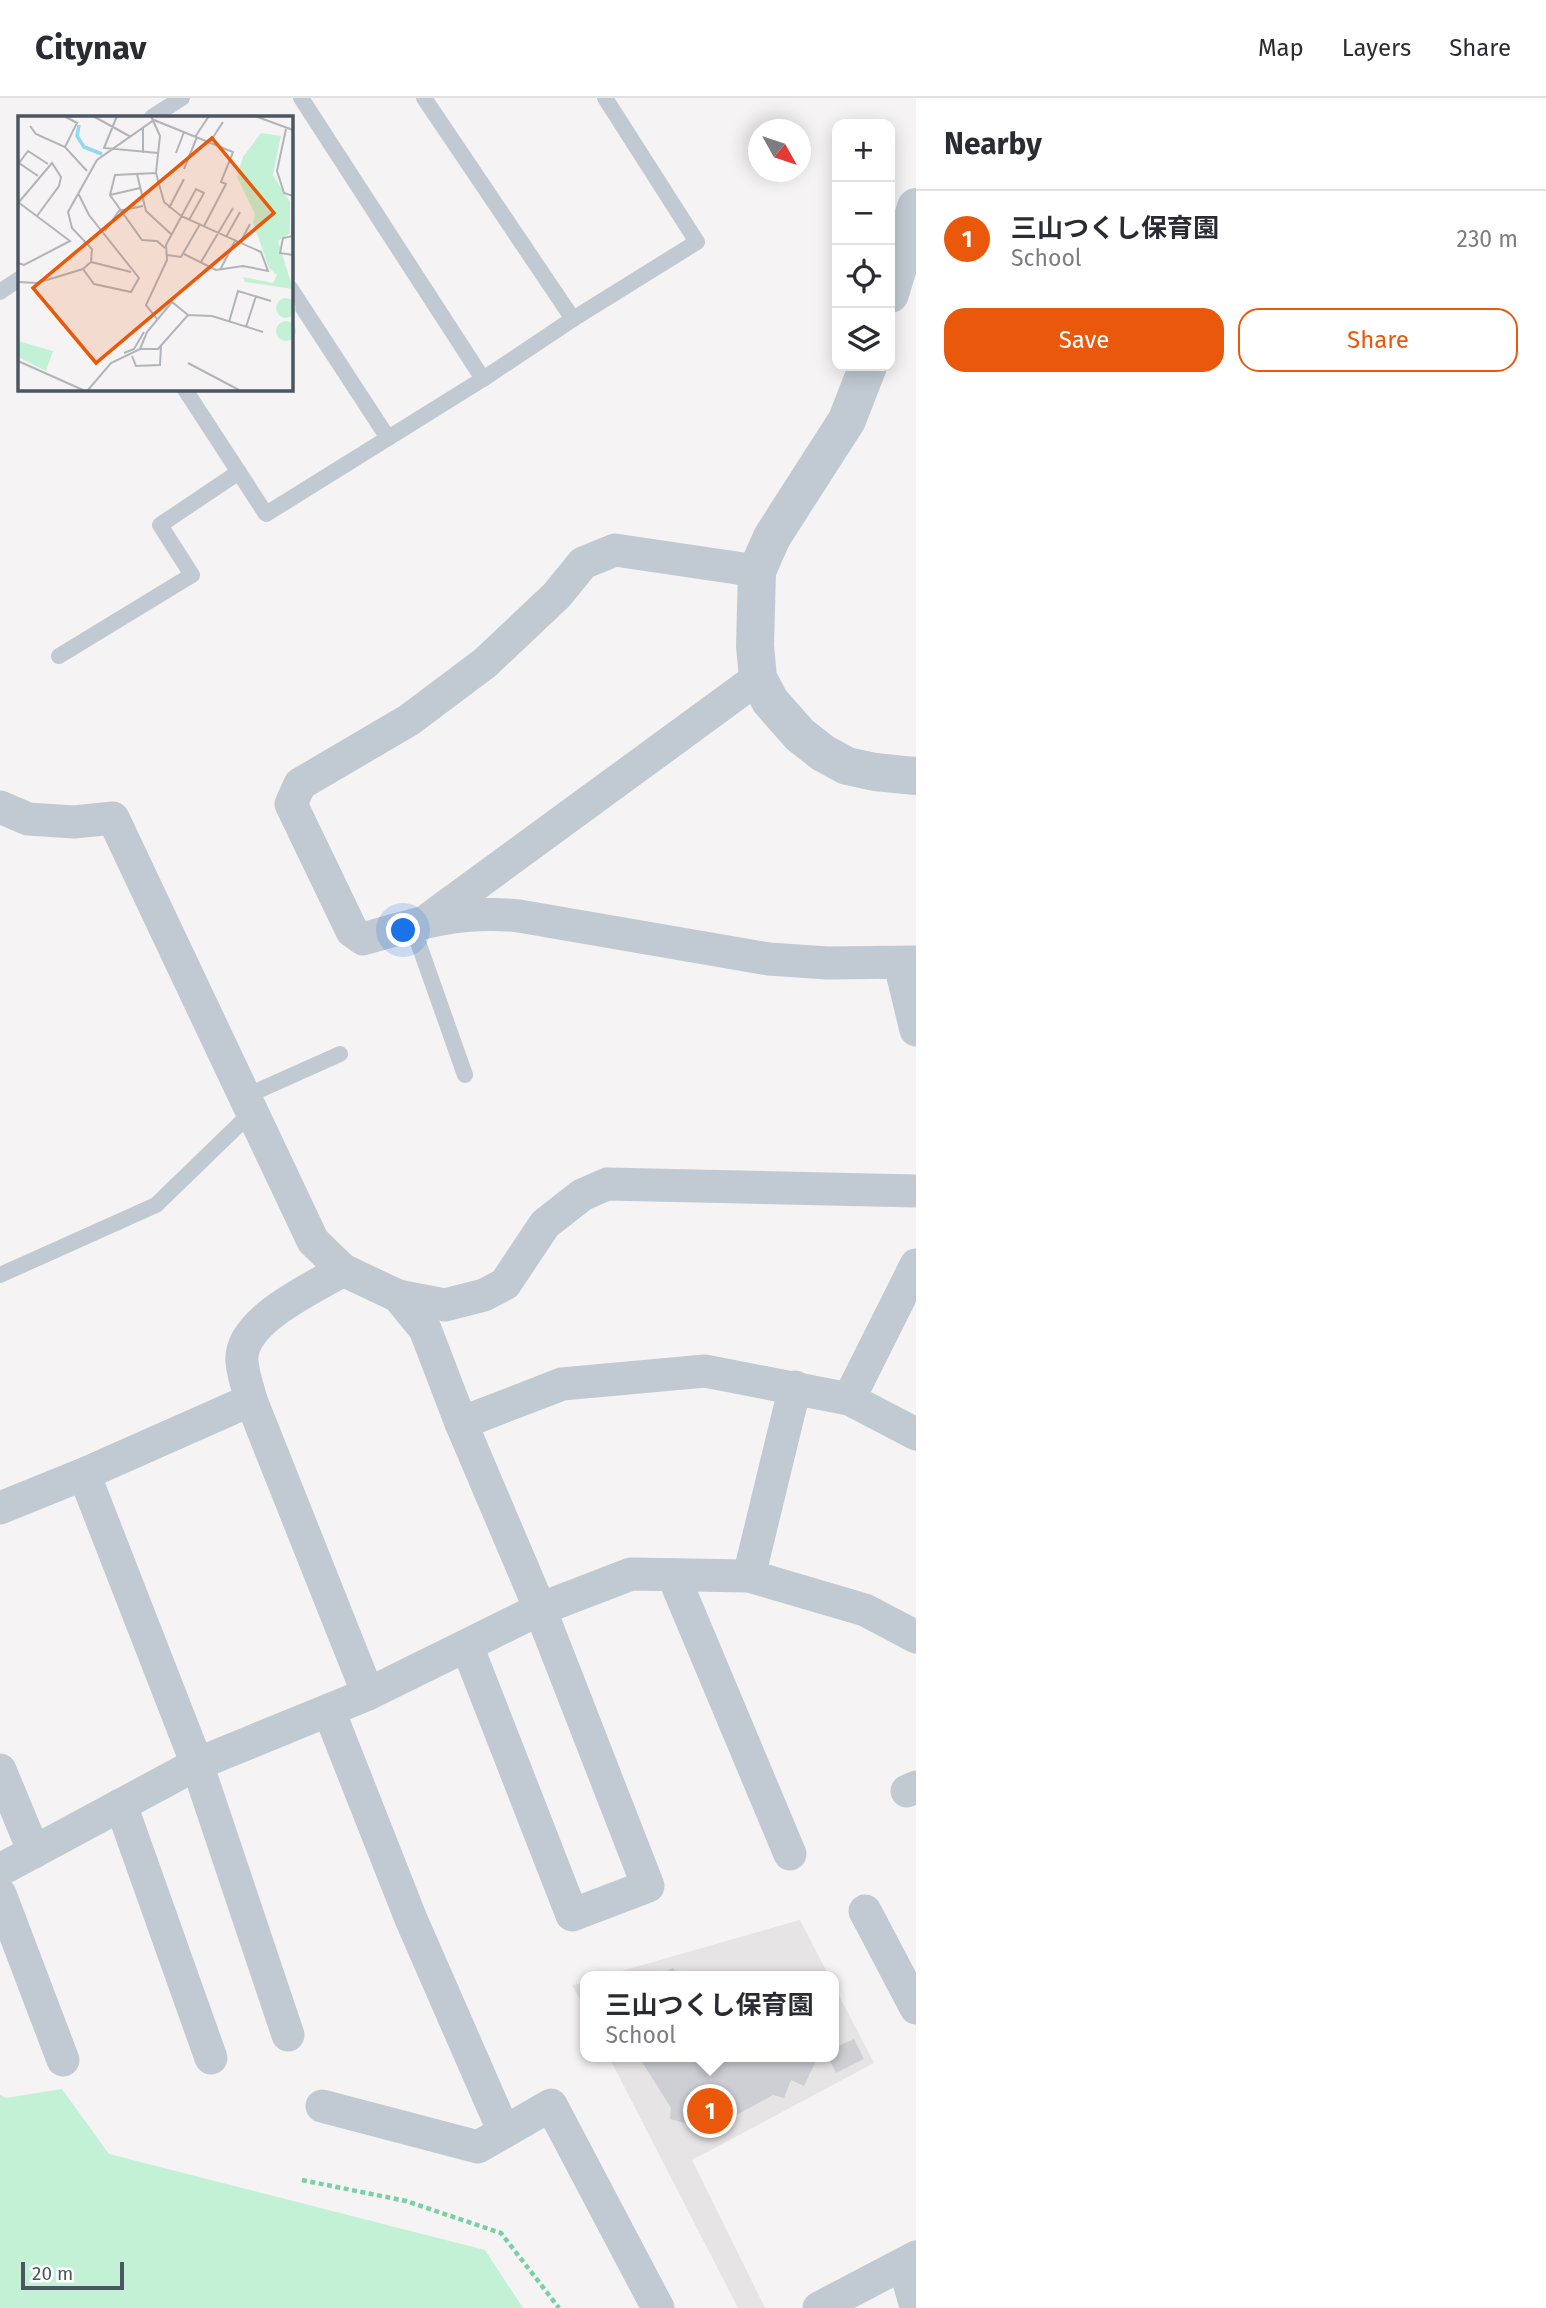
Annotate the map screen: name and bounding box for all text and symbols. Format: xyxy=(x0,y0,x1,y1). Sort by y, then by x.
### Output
text: Citynav xyxy=(35,28,147,68)
text: Map xyxy=(1258,34,1304,62)
text: Layers xyxy=(1342,34,1411,62)
text: Share xyxy=(1449,34,1511,62)
inset map xyxy=(18,116,292,390)
north arrow xyxy=(748,119,811,182)
map controls xyxy=(832,119,895,371)
button: + xyxy=(832,119,895,182)
text: Nearby xyxy=(944,126,1042,162)
button: − xyxy=(832,182,895,245)
text: 三山つくし保育園 xyxy=(1011,213,1219,244)
text: 1 xyxy=(962,225,972,253)
text: 230 m xyxy=(1457,225,1518,253)
text: School xyxy=(1011,244,1082,272)
button: locate xyxy=(832,245,895,308)
button: layers xyxy=(832,308,895,371)
button: Save xyxy=(944,308,1224,372)
button: Share xyxy=(1238,308,1518,372)
your location xyxy=(386,913,420,947)
popup xyxy=(580,1971,839,2062)
text: 三山つくし保育園 xyxy=(605,1990,814,2021)
text: School xyxy=(605,2021,676,2049)
pin: 1 xyxy=(687,2085,733,2137)
scale bar xyxy=(21,2259,124,2291)
text: 20 m xyxy=(32,2262,73,2285)

